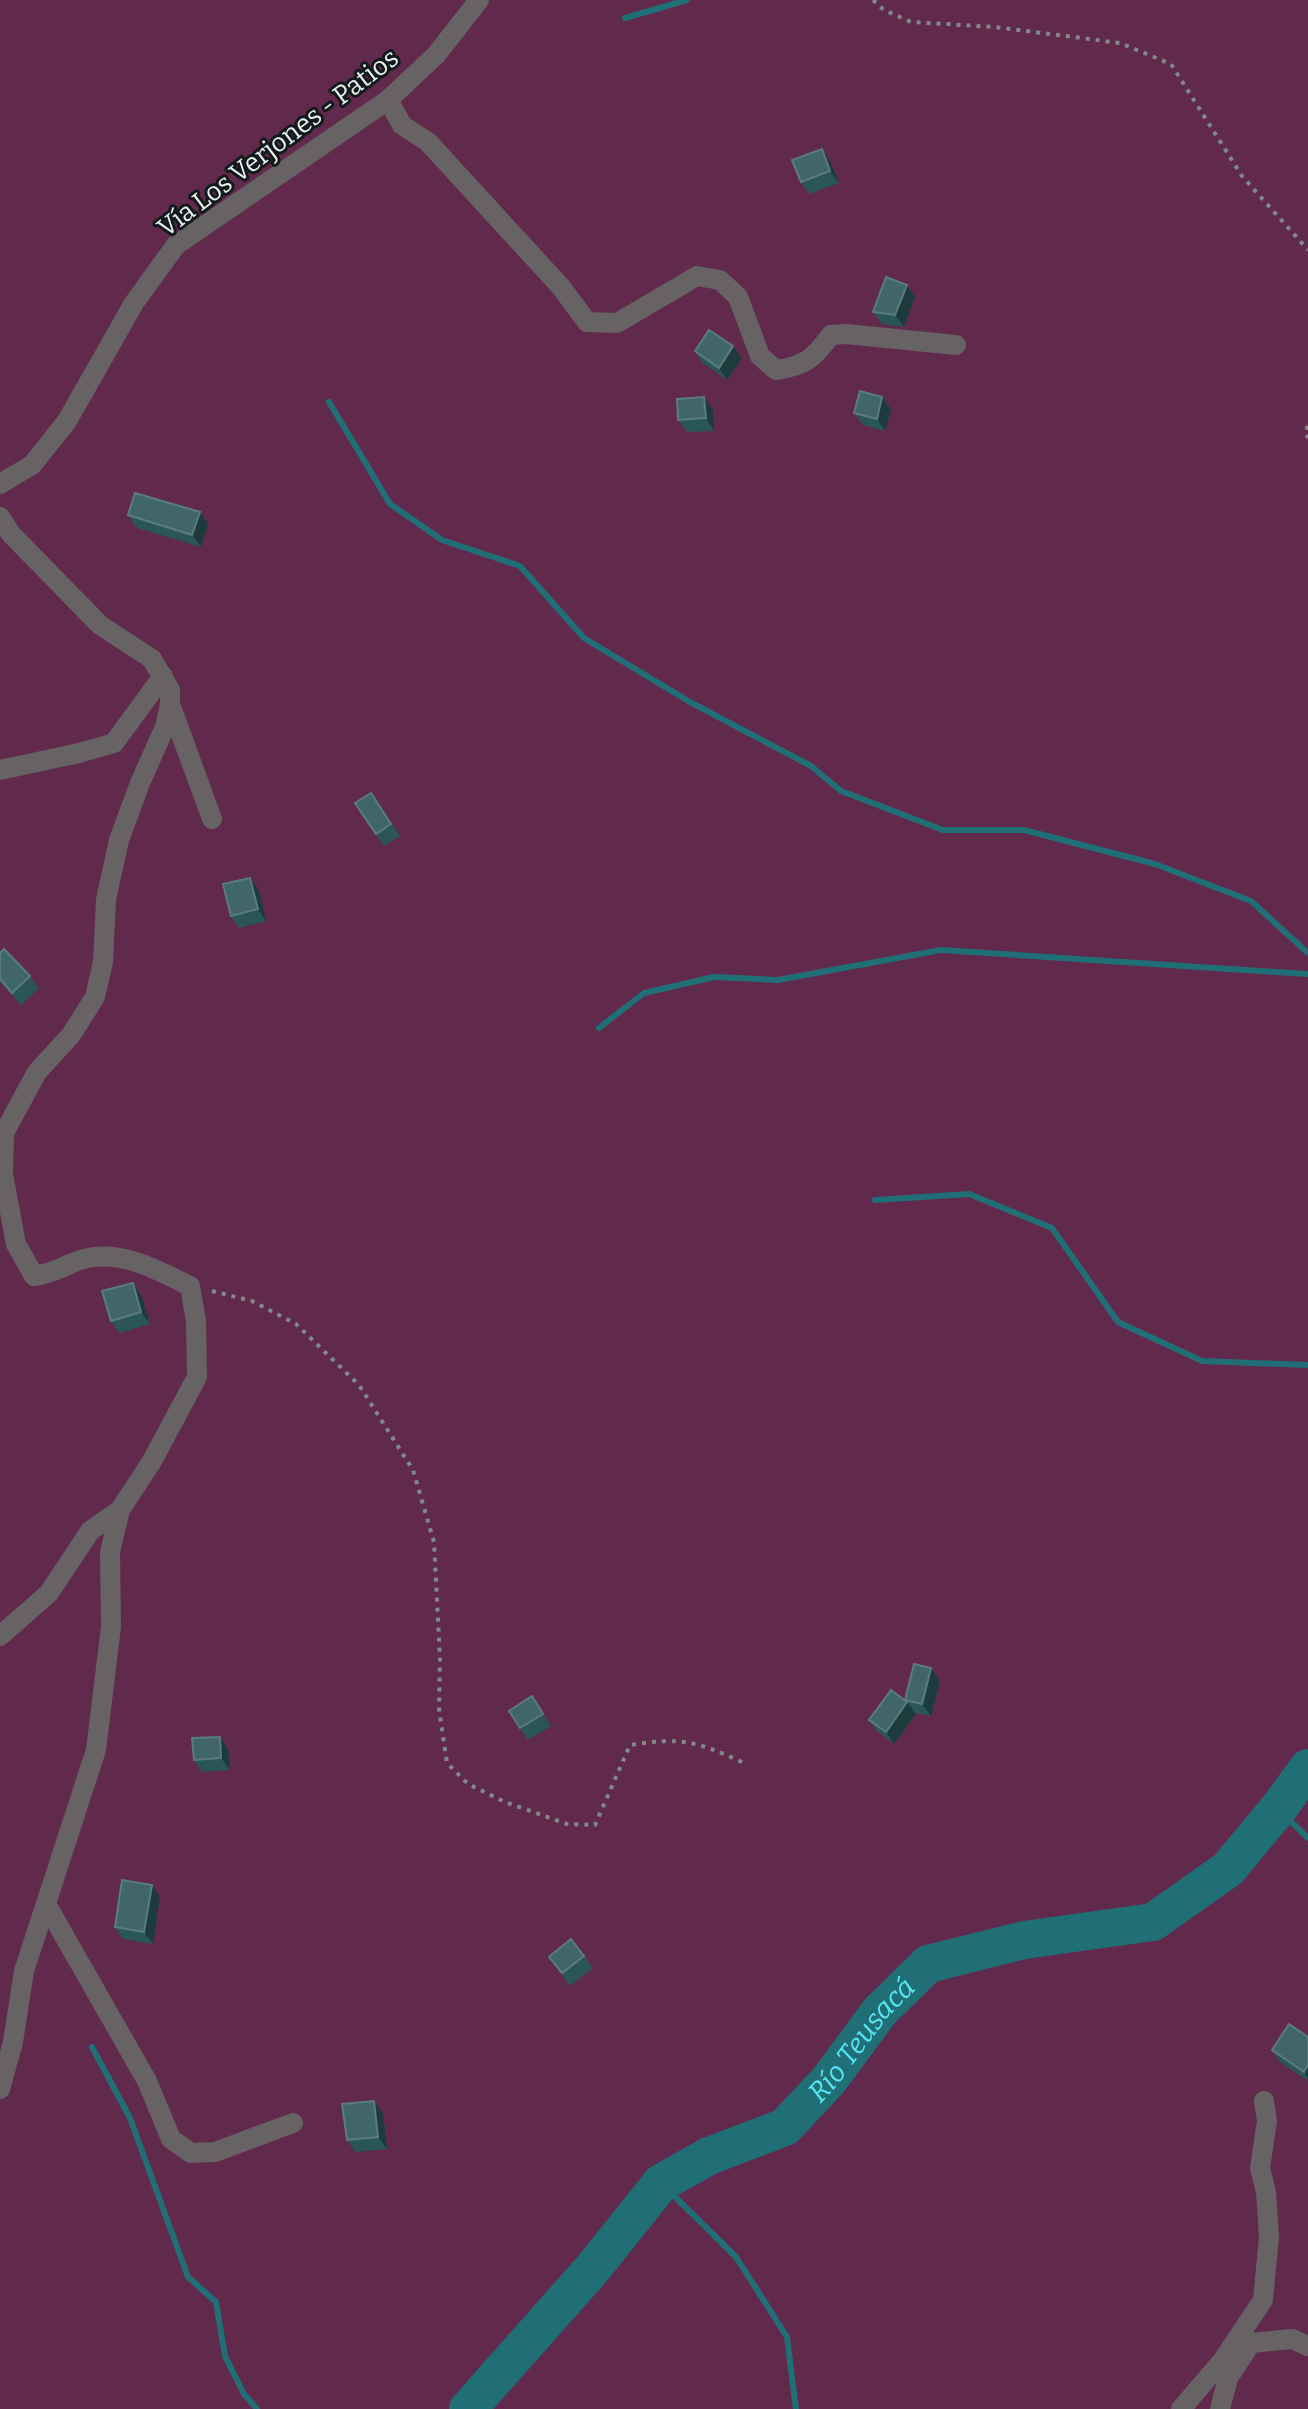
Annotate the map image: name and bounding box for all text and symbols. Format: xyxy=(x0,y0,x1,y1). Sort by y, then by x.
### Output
street label: Vía Los Verjones - Patios xyxy=(151,42,405,244)
water label: Río Teusacá xyxy=(801,1970,921,2109)

